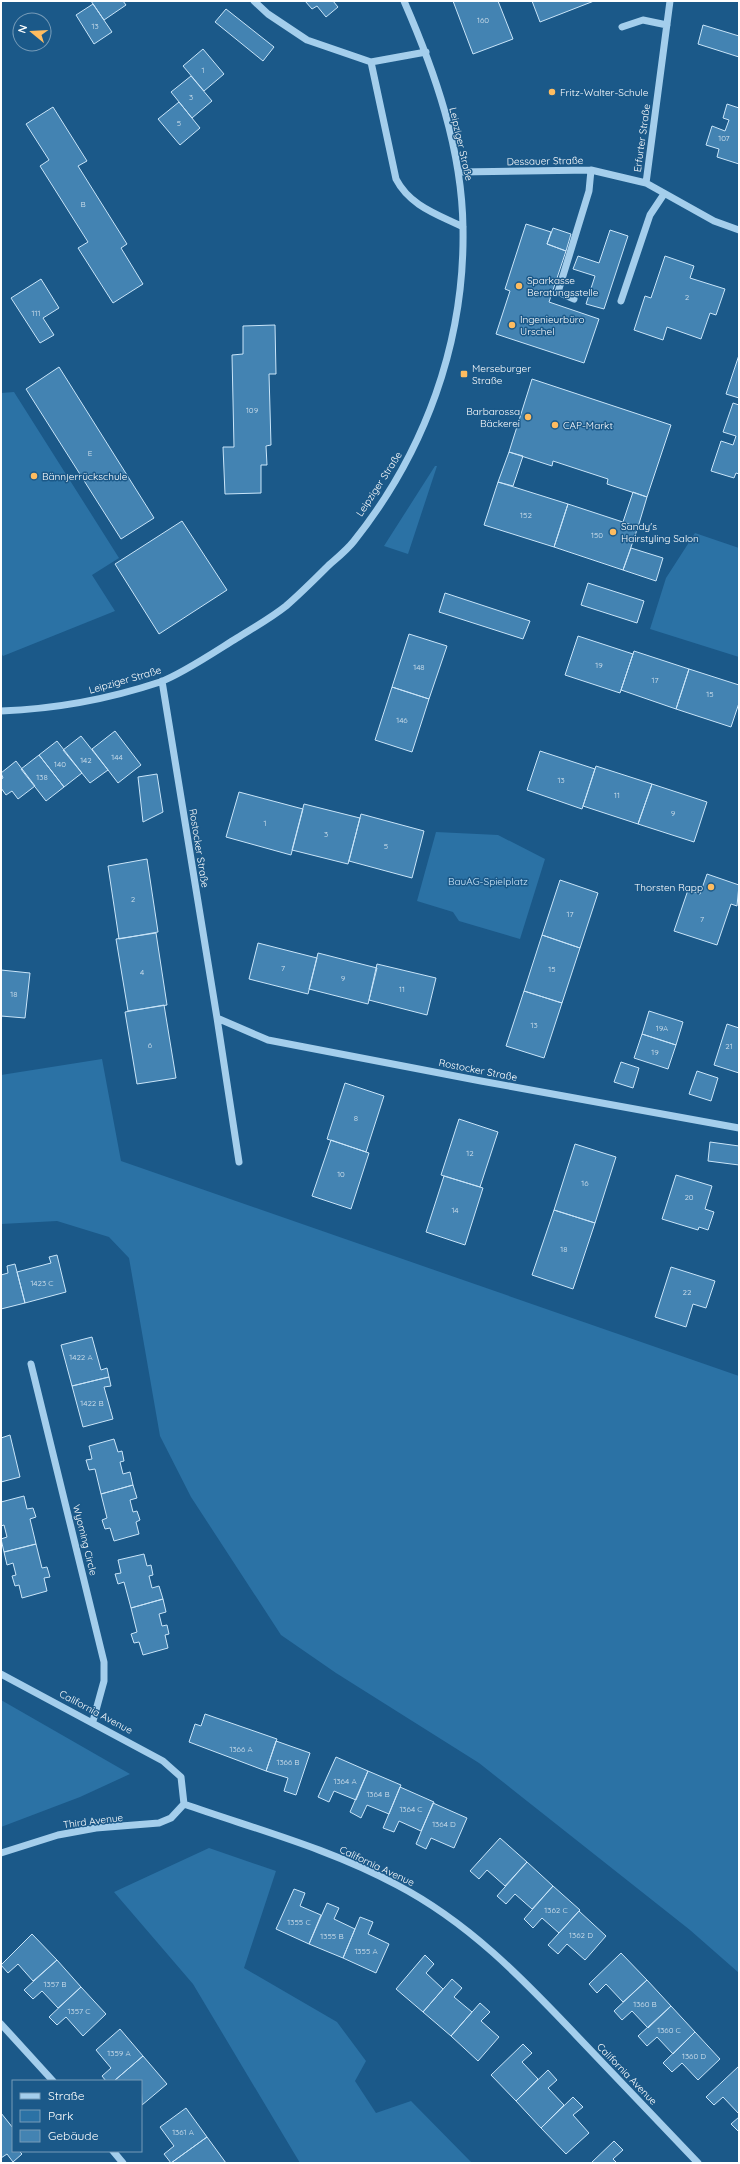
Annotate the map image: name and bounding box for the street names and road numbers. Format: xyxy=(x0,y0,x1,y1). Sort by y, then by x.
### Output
street label: Erfurter Straße xyxy=(631,103,653,173)
street label: Leipziger Straße xyxy=(446,106,476,182)
street label: Dessauer Straße xyxy=(507,154,584,168)
street label: Leipziger Straße xyxy=(353,449,405,519)
street label: Leipziger Straße xyxy=(87,663,163,697)
street label: Rostocker Straße xyxy=(186,808,212,889)
street label: Rostocker Straße xyxy=(438,1056,519,1084)
street label: Wyoming Circle xyxy=(70,1503,100,1577)
street label: California Avenue xyxy=(57,1687,135,1737)
street label: Third Avenue xyxy=(62,1811,124,1831)
street label: California Avenue xyxy=(338,1843,417,1889)
street label: California Avenue xyxy=(594,2040,660,2108)

